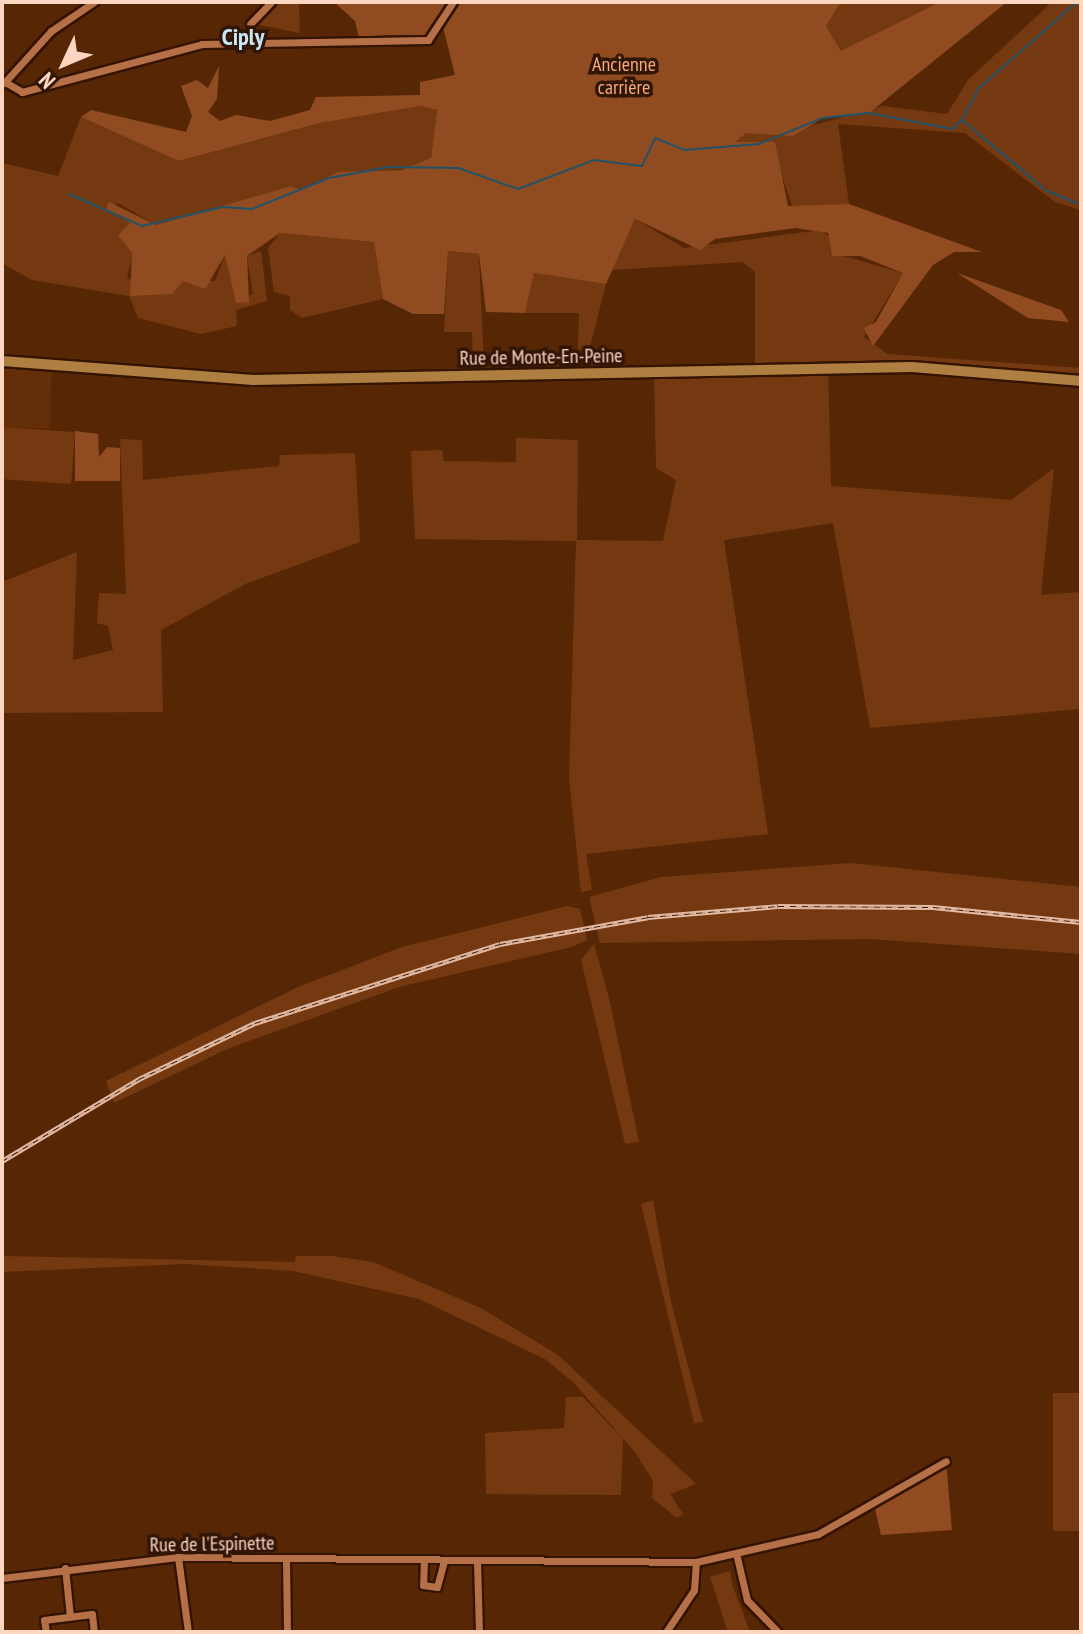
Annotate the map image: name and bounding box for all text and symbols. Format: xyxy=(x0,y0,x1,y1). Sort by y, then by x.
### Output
district label: Ciply xyxy=(222,23,264,51)
north arrow xyxy=(24,24,104,104)
park label: Ancienne carrière xyxy=(592,52,656,99)
text: N xyxy=(33,67,61,95)
street label: Rue de Monte-En-Peine xyxy=(459,344,623,370)
street label: Rue de l'Espinette xyxy=(149,1531,275,1557)

